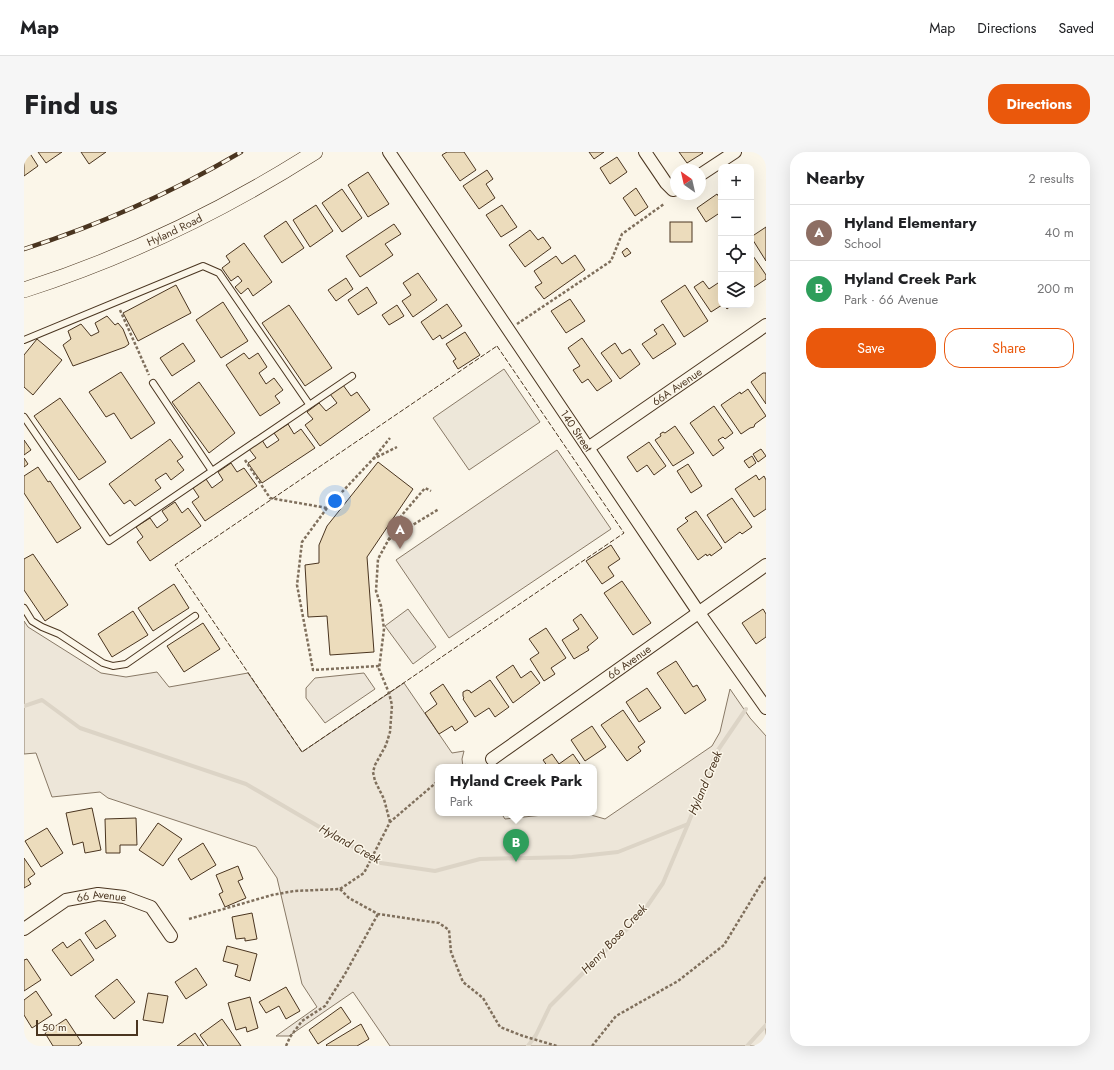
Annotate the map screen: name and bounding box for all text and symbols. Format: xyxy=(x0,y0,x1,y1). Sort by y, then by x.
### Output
text: Map xyxy=(20,14,59,41)
text: Map xyxy=(929,18,955,38)
text: Directions xyxy=(977,18,1037,38)
text: Saved xyxy=(1059,18,1094,38)
text: Find us xyxy=(24,84,118,125)
button: Directions xyxy=(988,84,1090,124)
north arrow xyxy=(670,164,706,200)
map controls xyxy=(718,164,754,308)
button: + xyxy=(718,164,754,200)
text: Nearby xyxy=(806,166,864,190)
text: 2 results xyxy=(1028,169,1074,188)
button: − xyxy=(718,200,754,236)
street label: Hyland Road xyxy=(144,210,205,250)
text: Hyland Elementary xyxy=(844,212,977,234)
text: A xyxy=(814,223,824,242)
text: 40 m xyxy=(1045,223,1074,242)
text: School xyxy=(844,234,881,253)
button: locate xyxy=(718,236,754,272)
text: Hyland Creek Park xyxy=(844,268,977,290)
button: layers xyxy=(718,272,754,308)
text: B xyxy=(815,279,823,298)
text: 200 m xyxy=(1037,279,1074,298)
text: Park · 66 Avenue xyxy=(844,290,938,309)
button: Save xyxy=(806,328,936,368)
button: Share xyxy=(944,328,1074,368)
street label: 66A Avenue xyxy=(649,363,705,410)
street label: 140 Street xyxy=(557,407,597,455)
your location xyxy=(325,491,345,511)
pin: A xyxy=(387,516,413,549)
street label: 66 Avenue xyxy=(604,641,655,683)
water label: Hyland Creek xyxy=(683,747,727,818)
popup xyxy=(435,764,597,816)
text: Hyland Creek Park xyxy=(450,770,582,792)
text: Park xyxy=(450,792,473,811)
water label: Hyland Creek xyxy=(316,820,385,869)
pin: B xyxy=(503,829,529,862)
street label: 66 Avenue xyxy=(75,886,128,906)
water label: Henry Bose Creek xyxy=(577,899,652,978)
scale bar xyxy=(36,1018,138,1037)
text: 50 m xyxy=(42,1019,67,1035)

